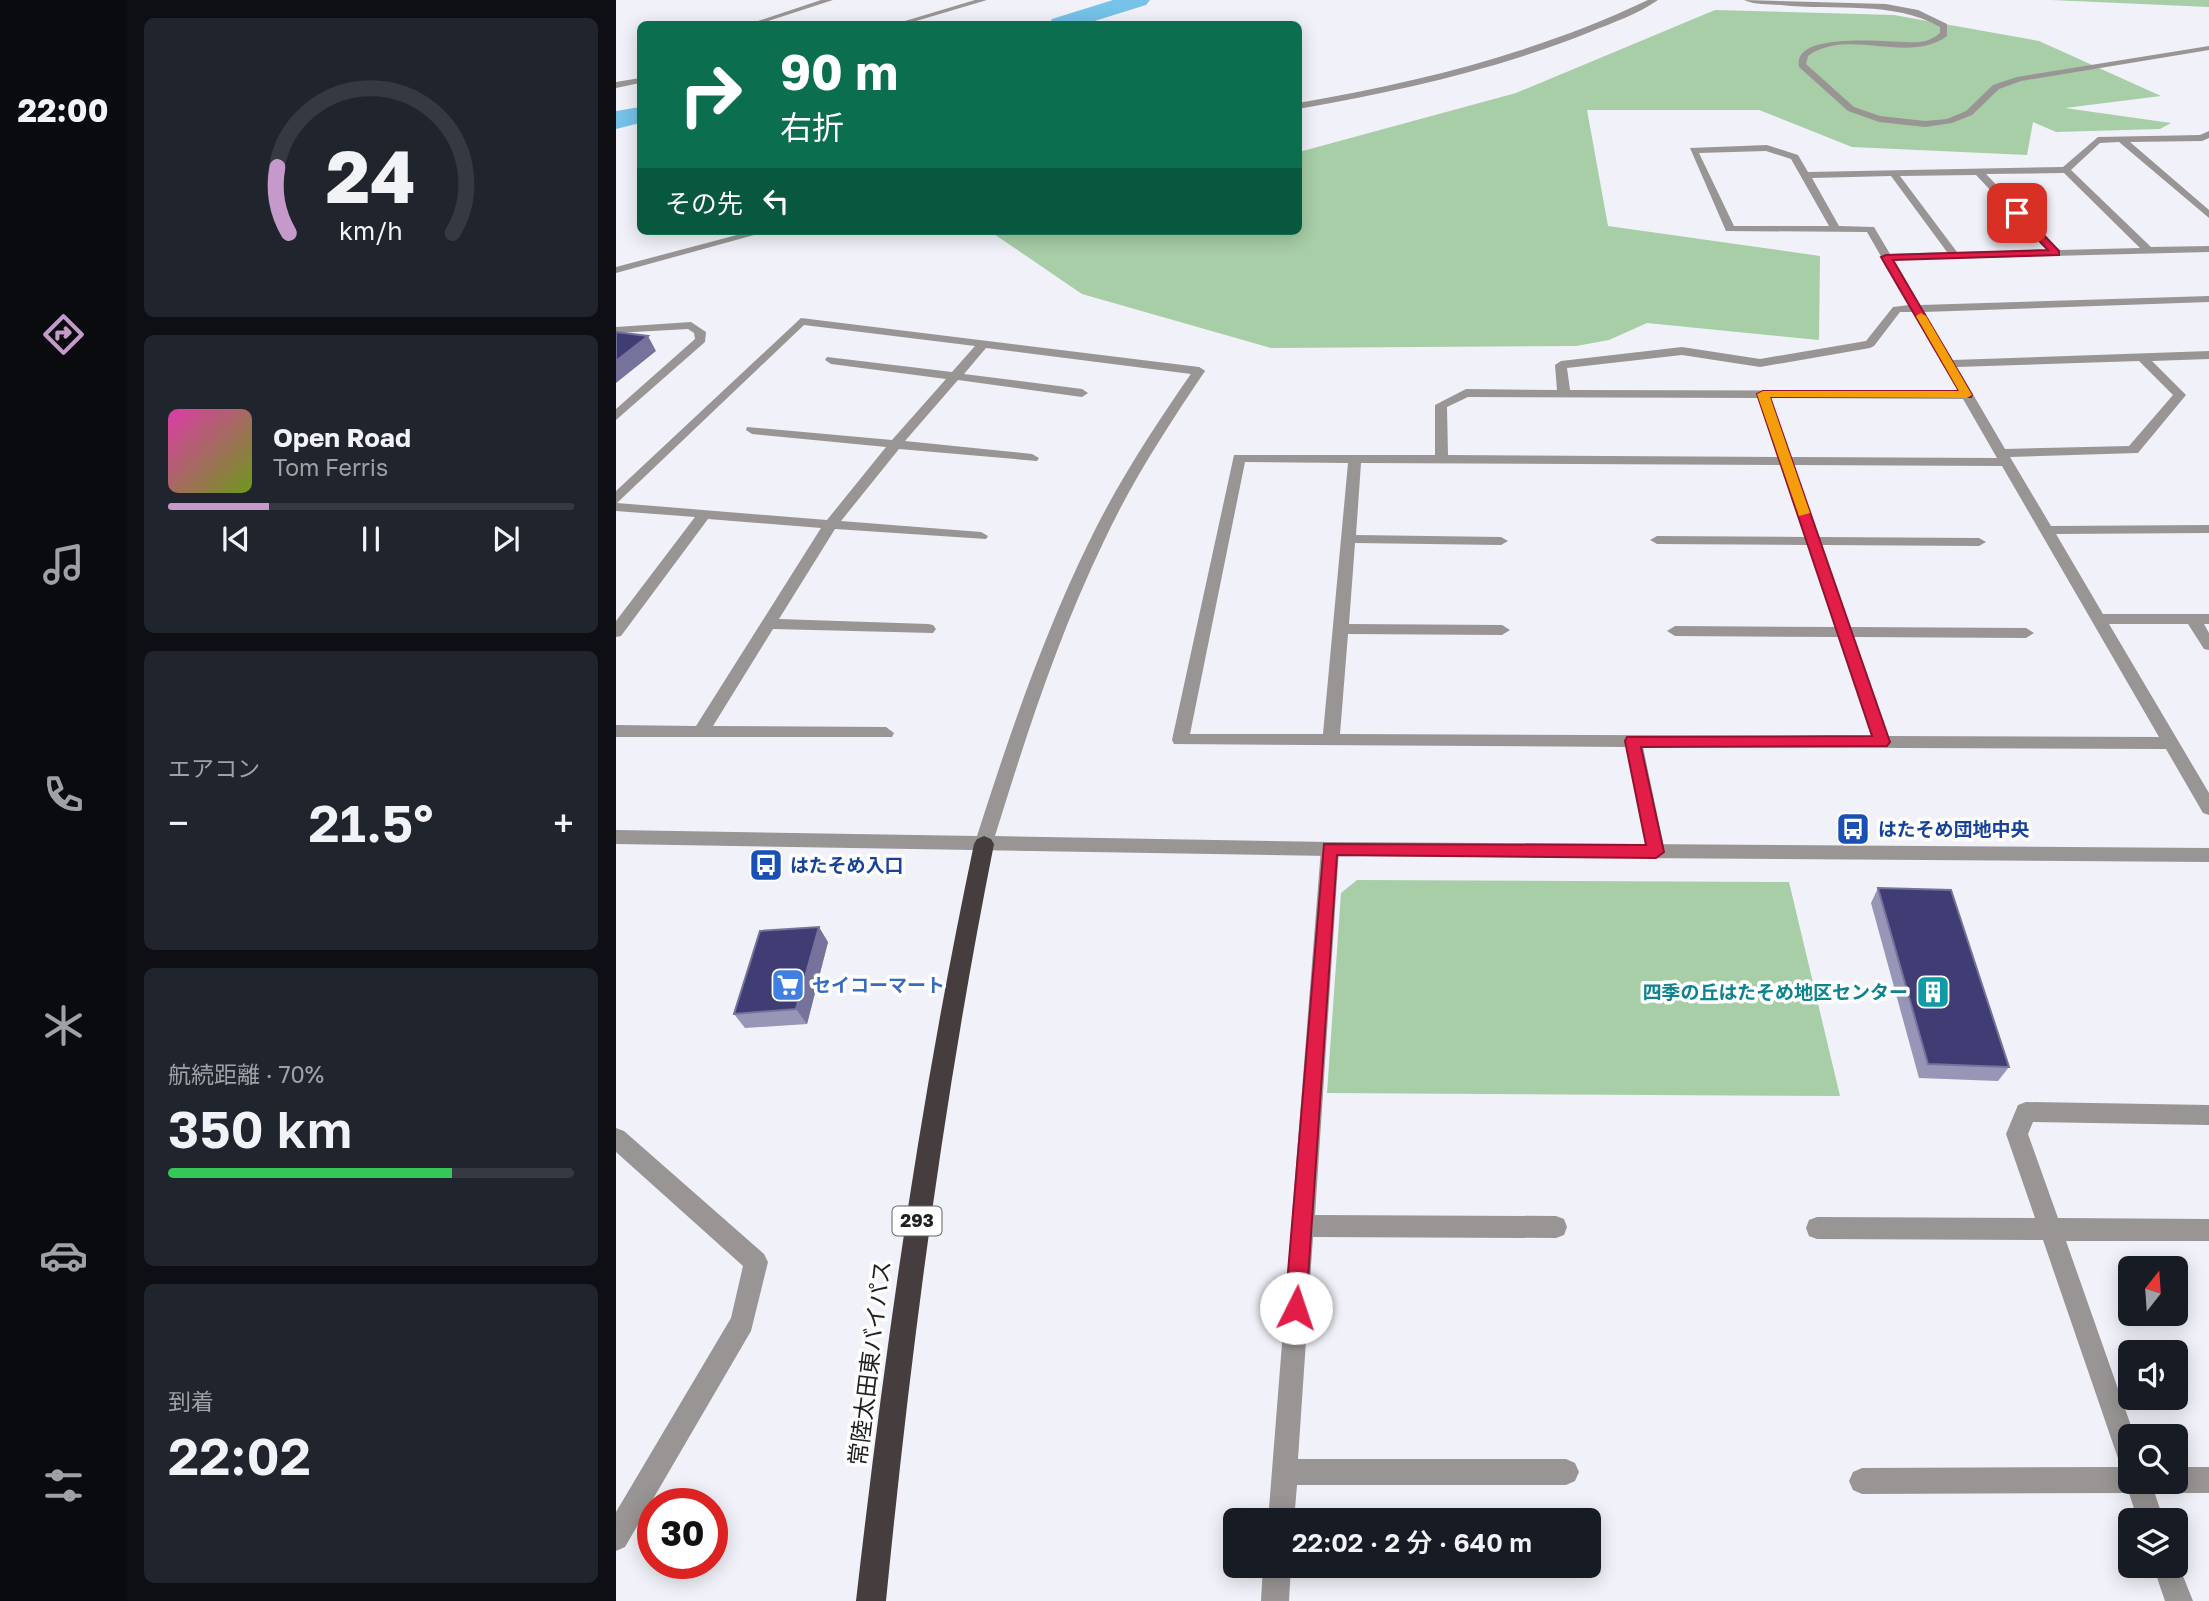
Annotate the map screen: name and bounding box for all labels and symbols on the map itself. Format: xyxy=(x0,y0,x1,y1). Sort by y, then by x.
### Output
pin xyxy=(1987,183,2047,243)
bus stop icon: はたそめ団地中央 xyxy=(1834,810,1872,848)
place label: はたそめ団地中央 xyxy=(1878,817,2030,840)
bus stop icon: はたそめ入口 xyxy=(747,846,785,884)
place label: はたそめ入口 xyxy=(790,853,904,876)
supermarket icon: セイコーマート xyxy=(769,966,807,1004)
place label: セイコーマート xyxy=(812,973,945,996)
building icon: 四季の丘はたそめ地区センター xyxy=(1914,973,1952,1011)
place label: 四季の丘はたそめ地区センター xyxy=(1642,980,1908,1003)
road number: 293 xyxy=(892,1206,942,1236)
north arrow xyxy=(2118,1256,2188,1326)
street label: 常陸太田東バイパス xyxy=(843,1259,895,1467)
position arrow xyxy=(1259,1271,1333,1345)
speed limit sign: 30 xyxy=(637,1488,728,1579)

